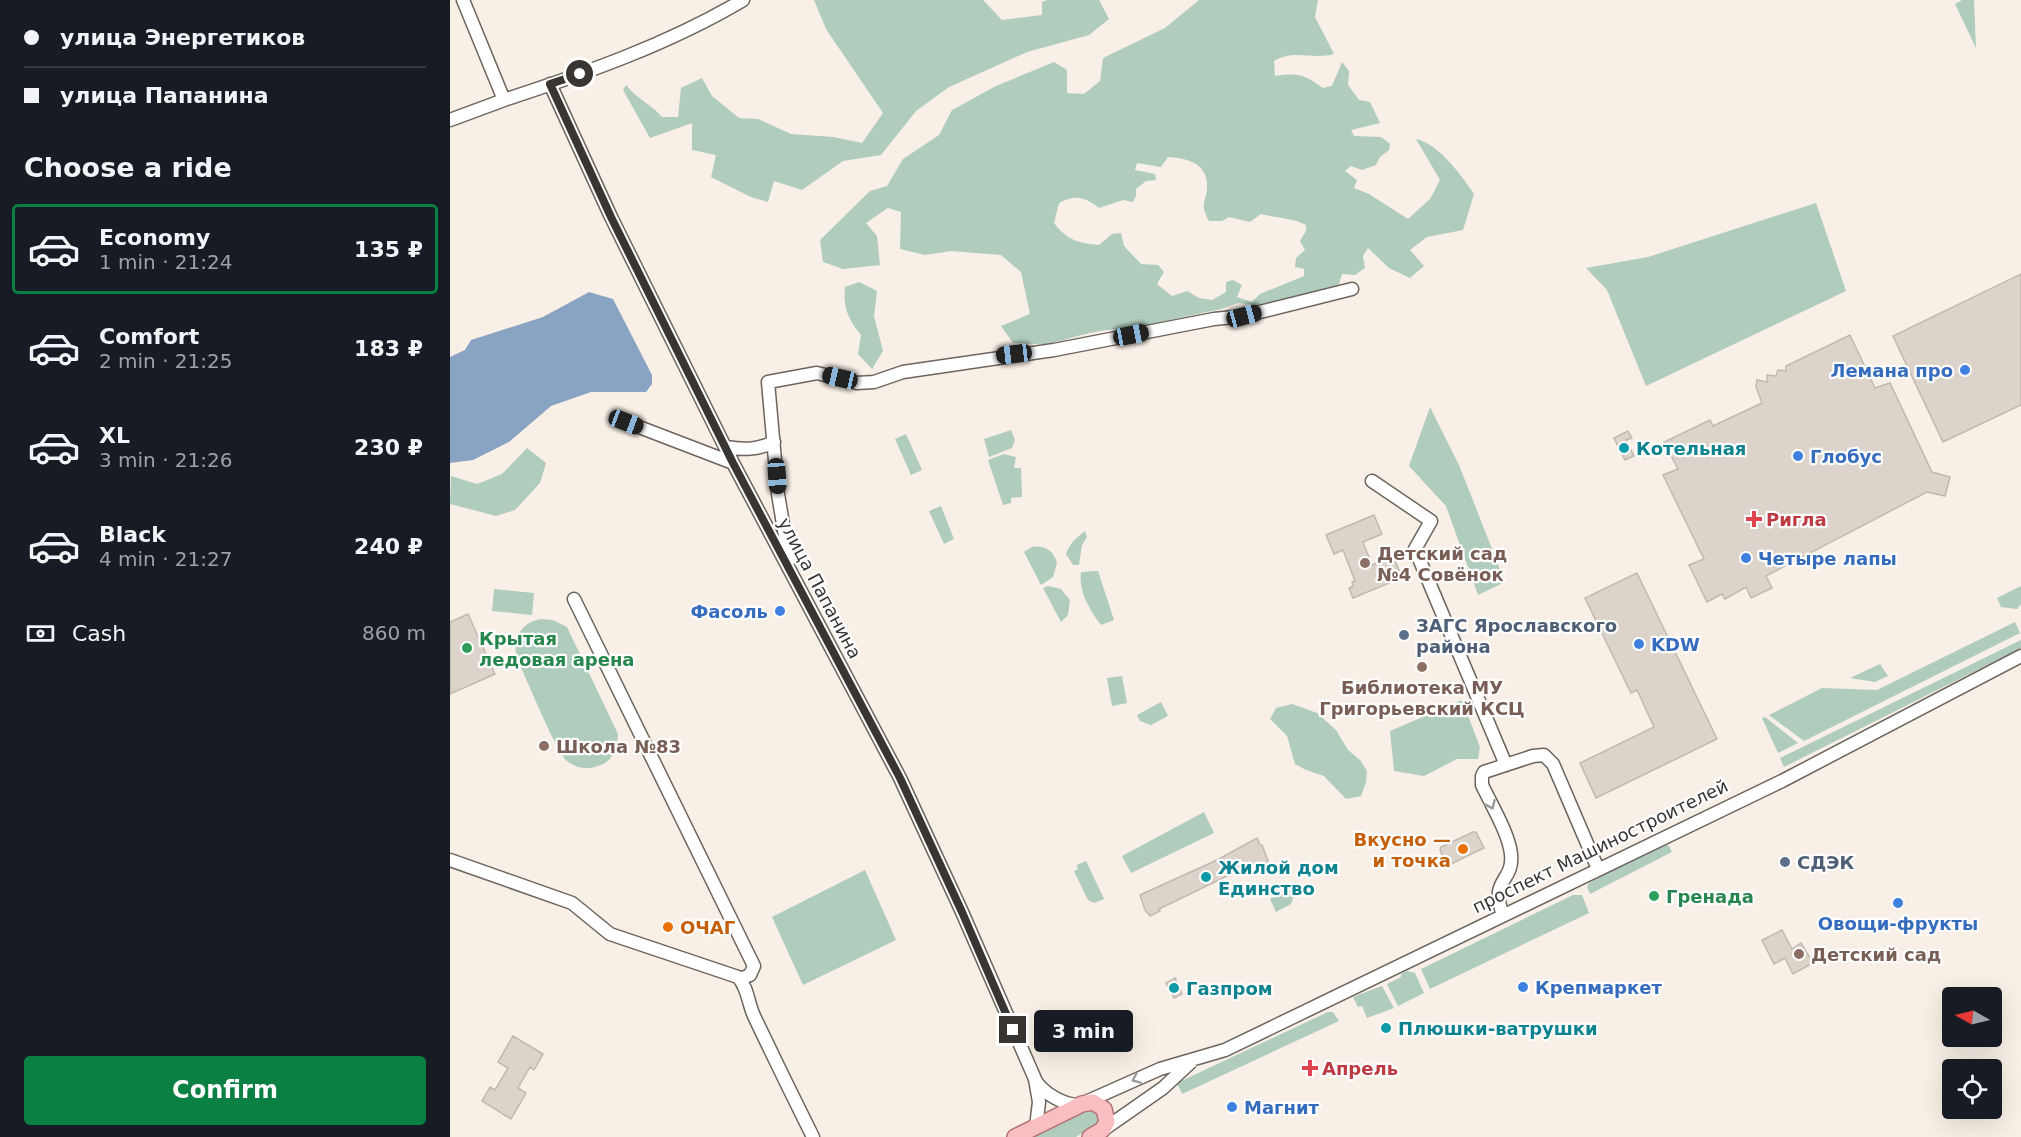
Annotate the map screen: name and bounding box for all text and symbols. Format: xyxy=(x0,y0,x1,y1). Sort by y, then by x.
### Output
text: улица Энергетиков xyxy=(60,25,305,50)
route start xyxy=(566,60,593,87)
text: улица Папанина xyxy=(60,83,269,108)
text: Choose a ride xyxy=(24,152,232,183)
icon: car xyxy=(27,222,81,276)
text: Economy xyxy=(99,225,210,250)
text: 135 ₽ xyxy=(354,237,423,262)
text: 1 min · 21:24 xyxy=(99,250,233,274)
car xyxy=(1224,303,1264,329)
icon: car xyxy=(27,321,81,375)
car xyxy=(1112,323,1150,347)
text: Comfort xyxy=(99,324,199,349)
text: 183 ₽ xyxy=(354,336,423,361)
car xyxy=(995,343,1033,365)
text: 2 min · 21:25 xyxy=(99,349,233,373)
place label: Лемана про xyxy=(1830,360,1953,381)
marker: Лемана про xyxy=(1958,363,1972,377)
car xyxy=(820,365,860,391)
car xyxy=(606,407,646,437)
icon: car xyxy=(27,420,81,474)
text: XL xyxy=(99,423,130,448)
text: 230 ₽ xyxy=(354,435,423,460)
place label: Котельная xyxy=(1636,438,1746,459)
marker: Котельная xyxy=(1617,441,1631,455)
place label: Глобус xyxy=(1810,446,1882,467)
text: 3 min · 21:26 xyxy=(99,448,233,472)
marker: Глобус xyxy=(1791,449,1805,463)
car xyxy=(767,457,787,495)
place label: Ригла xyxy=(1766,509,1827,530)
marker: Ригла xyxy=(1747,512,1761,526)
street label: улица Папанина xyxy=(774,514,866,662)
icon: car xyxy=(27,519,81,573)
text: Black xyxy=(99,522,166,547)
text: 240 ₽ xyxy=(354,534,423,559)
place label: Детский сад №4 Совёнок xyxy=(1377,543,1507,585)
text: 4 min · 21:27 xyxy=(99,547,233,571)
place label: Четыре лапы xyxy=(1758,548,1897,569)
marker: Четыре лапы xyxy=(1739,551,1753,565)
marker: Детский сад №4 Совёнок xyxy=(1358,556,1372,570)
place label: Фасоль xyxy=(690,601,768,622)
marker: Фасоль xyxy=(773,604,787,618)
place label: ЗАГС Ярославского района xyxy=(1416,615,1617,657)
icon: cash xyxy=(24,617,57,650)
text: Cash xyxy=(72,621,126,646)
text: 860 m xyxy=(362,621,426,645)
place label: Крытая ледовая арена xyxy=(479,628,634,670)
marker: ЗАГС Ярославского района xyxy=(1397,628,1411,642)
place label: KDW xyxy=(1651,634,1700,655)
marker: KDW xyxy=(1632,637,1646,651)
marker: Крытая ледовая арена xyxy=(460,641,474,655)
marker: Библиотека МУ Григорьевский КСЦ xyxy=(1415,660,1429,674)
place label: Библиотека МУ Григорьевский КСЦ xyxy=(1319,677,1525,719)
place label: Школа №83 xyxy=(556,736,681,757)
marker: Школа №83 xyxy=(537,739,551,753)
street label: проспект Машиностроителей xyxy=(1469,775,1731,917)
one-way arrow xyxy=(1484,798,1496,809)
place label: Вкусно — и точка xyxy=(1354,829,1451,871)
marker: Вкусно — и точка xyxy=(1456,842,1470,856)
place label: СДЭК xyxy=(1797,852,1854,873)
marker: СДЭК xyxy=(1778,855,1792,869)
place label: Жилой дом Единство xyxy=(1218,857,1339,899)
marker: Жилой дом Единство xyxy=(1199,870,1213,884)
place label: Гренада xyxy=(1666,886,1754,907)
marker: Гренада xyxy=(1647,889,1661,903)
marker: Овощи-фрукты xyxy=(1891,896,1905,910)
place label: Овощи-фрукты xyxy=(1818,913,1978,934)
place label: ОЧАГ xyxy=(680,917,735,938)
marker: ОЧАГ xyxy=(661,920,675,934)
place label: Детский сад xyxy=(1811,944,1941,965)
marker: Детский сад xyxy=(1792,947,1806,961)
place label: Крепмаркет xyxy=(1535,977,1662,998)
place label: Газпром xyxy=(1186,978,1272,999)
marker: Крепмаркет xyxy=(1516,980,1530,994)
marker: Газпром xyxy=(1167,981,1181,995)
north arrow xyxy=(1942,987,2002,1047)
map controls xyxy=(1942,987,2002,1119)
callout: 3 min xyxy=(1034,1009,1133,1051)
route end xyxy=(999,1016,1026,1043)
place label: Плюшки-ватрушки xyxy=(1398,1018,1598,1039)
text: 3 min xyxy=(1052,1019,1115,1043)
marker: Плюшки-ватрушки xyxy=(1379,1021,1393,1035)
button: Confirm xyxy=(24,1056,426,1125)
place label: Апрель xyxy=(1322,1058,1398,1079)
button: locate xyxy=(1942,1059,2002,1119)
marker: Апрель xyxy=(1303,1061,1317,1075)
one-way arrow xyxy=(1131,1072,1142,1084)
place label: Магнит xyxy=(1244,1097,1320,1118)
marker: Магнит xyxy=(1225,1100,1239,1114)

